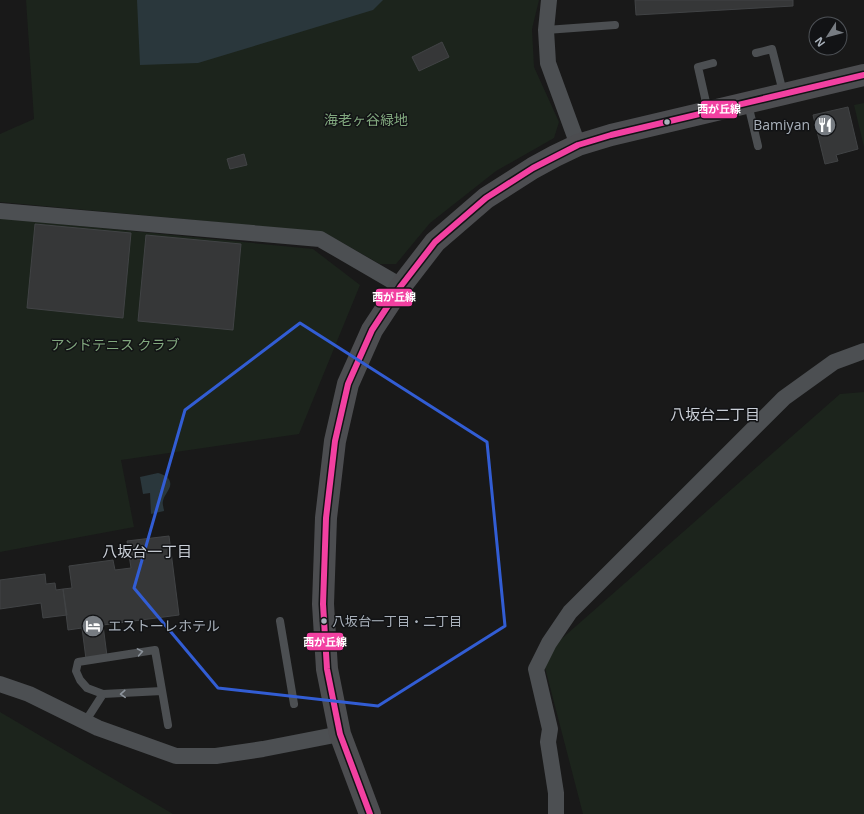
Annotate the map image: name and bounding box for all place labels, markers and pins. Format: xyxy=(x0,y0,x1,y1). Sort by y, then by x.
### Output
restaurant icon: Bamiyan xyxy=(812,112,838,138)
place label: Bamiyan xyxy=(753,115,810,134)
unlabelled marker xyxy=(662,117,672,127)
place label: 八坂台一丁目・二丁目 xyxy=(332,612,462,630)
hotel icon: エストーレホテル xyxy=(80,613,106,639)
place label: エストーレホテル xyxy=(108,616,220,635)
marker: 八坂台一丁目・二丁目 xyxy=(319,616,329,626)

